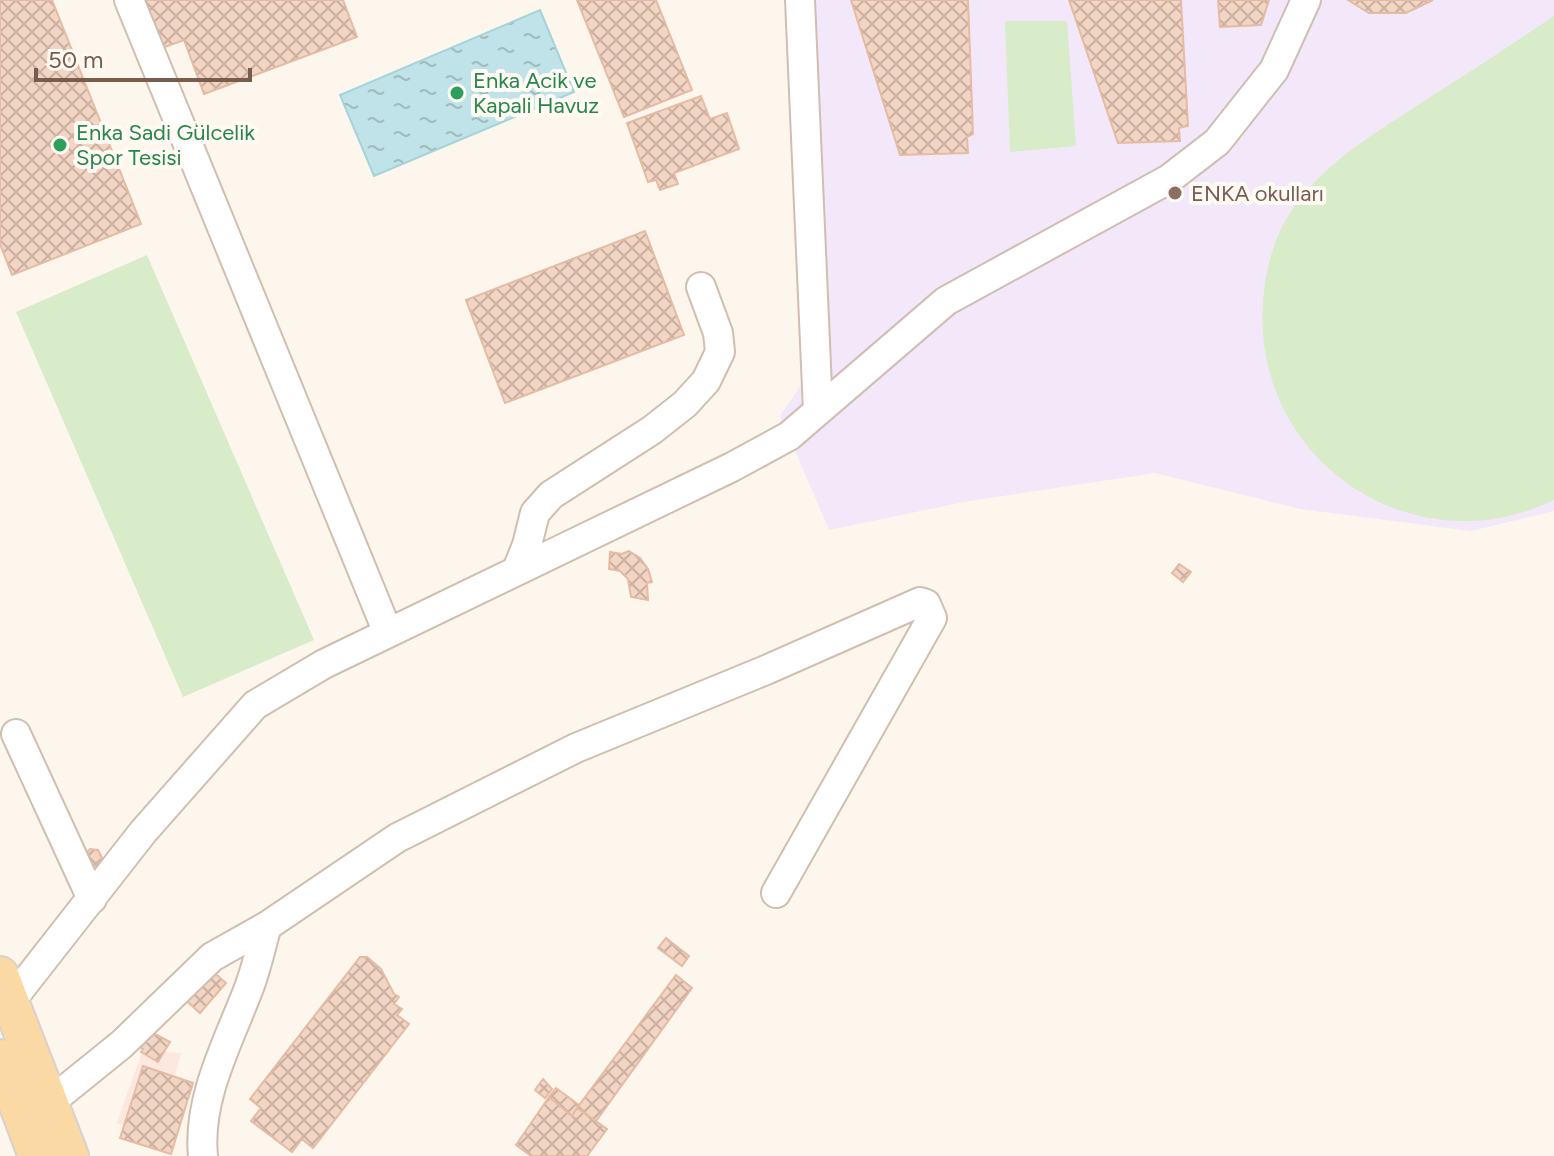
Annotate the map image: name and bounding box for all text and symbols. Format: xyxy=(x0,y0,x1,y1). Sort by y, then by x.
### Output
scale bar xyxy=(36,32,250,82)
text: 50 m xyxy=(48,45,104,74)
place label: Enka Acik ve Kapali Havuz xyxy=(473,67,599,119)
marker: Enka Acik ve Kapali Havuz xyxy=(448,84,466,102)
place label: Enka Sadi Gülcelik Spor Tesisi xyxy=(76,119,255,171)
marker: Enka Sadi Gülcelik Spor Tesisi xyxy=(51,136,69,154)
place label: ENKA okulları xyxy=(1191,180,1324,207)
marker: ENKA okulları xyxy=(1166,184,1184,202)

